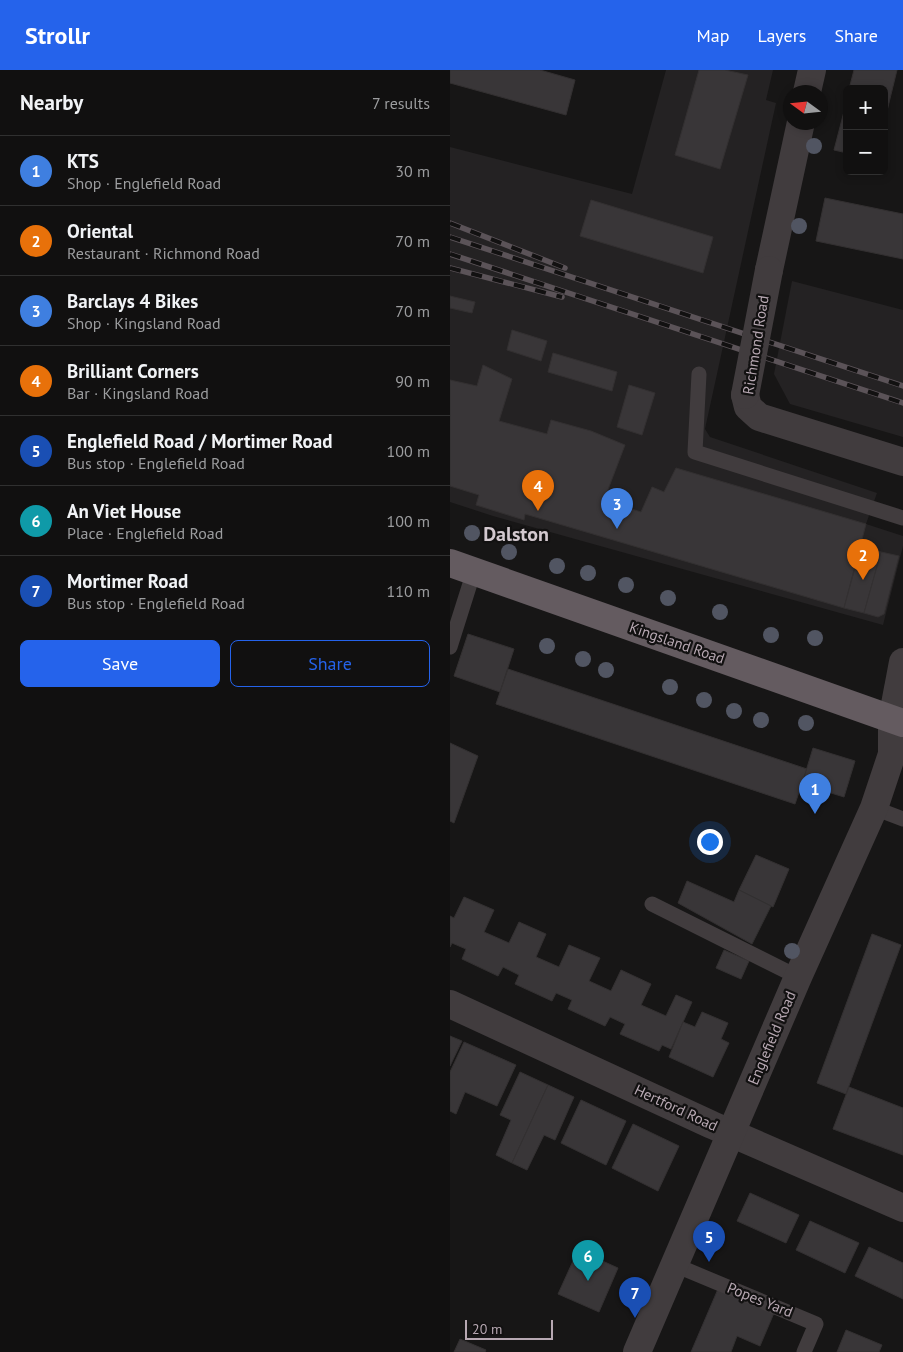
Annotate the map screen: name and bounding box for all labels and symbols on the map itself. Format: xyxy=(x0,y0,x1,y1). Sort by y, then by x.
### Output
north arrow xyxy=(783,85,828,130)
street label: Richmond Road xyxy=(738,294,773,396)
pin: 4 xyxy=(522,470,554,511)
pin: 3 xyxy=(601,488,633,529)
district label: Dalston xyxy=(483,521,549,547)
pin: 2 xyxy=(847,539,879,580)
street label: Kingsland Road xyxy=(627,617,727,668)
pin: 1 xyxy=(799,773,831,814)
your location xyxy=(697,829,723,855)
street label: Englefield Road xyxy=(743,988,800,1088)
street label: Hertford Road xyxy=(631,1080,721,1135)
pin: 5 xyxy=(693,1221,725,1262)
pin: 6 xyxy=(572,1240,604,1281)
pin: 7 xyxy=(619,1277,651,1318)
street label: Popes Yard xyxy=(724,1278,796,1321)
scale bar xyxy=(465,1317,552,1340)

